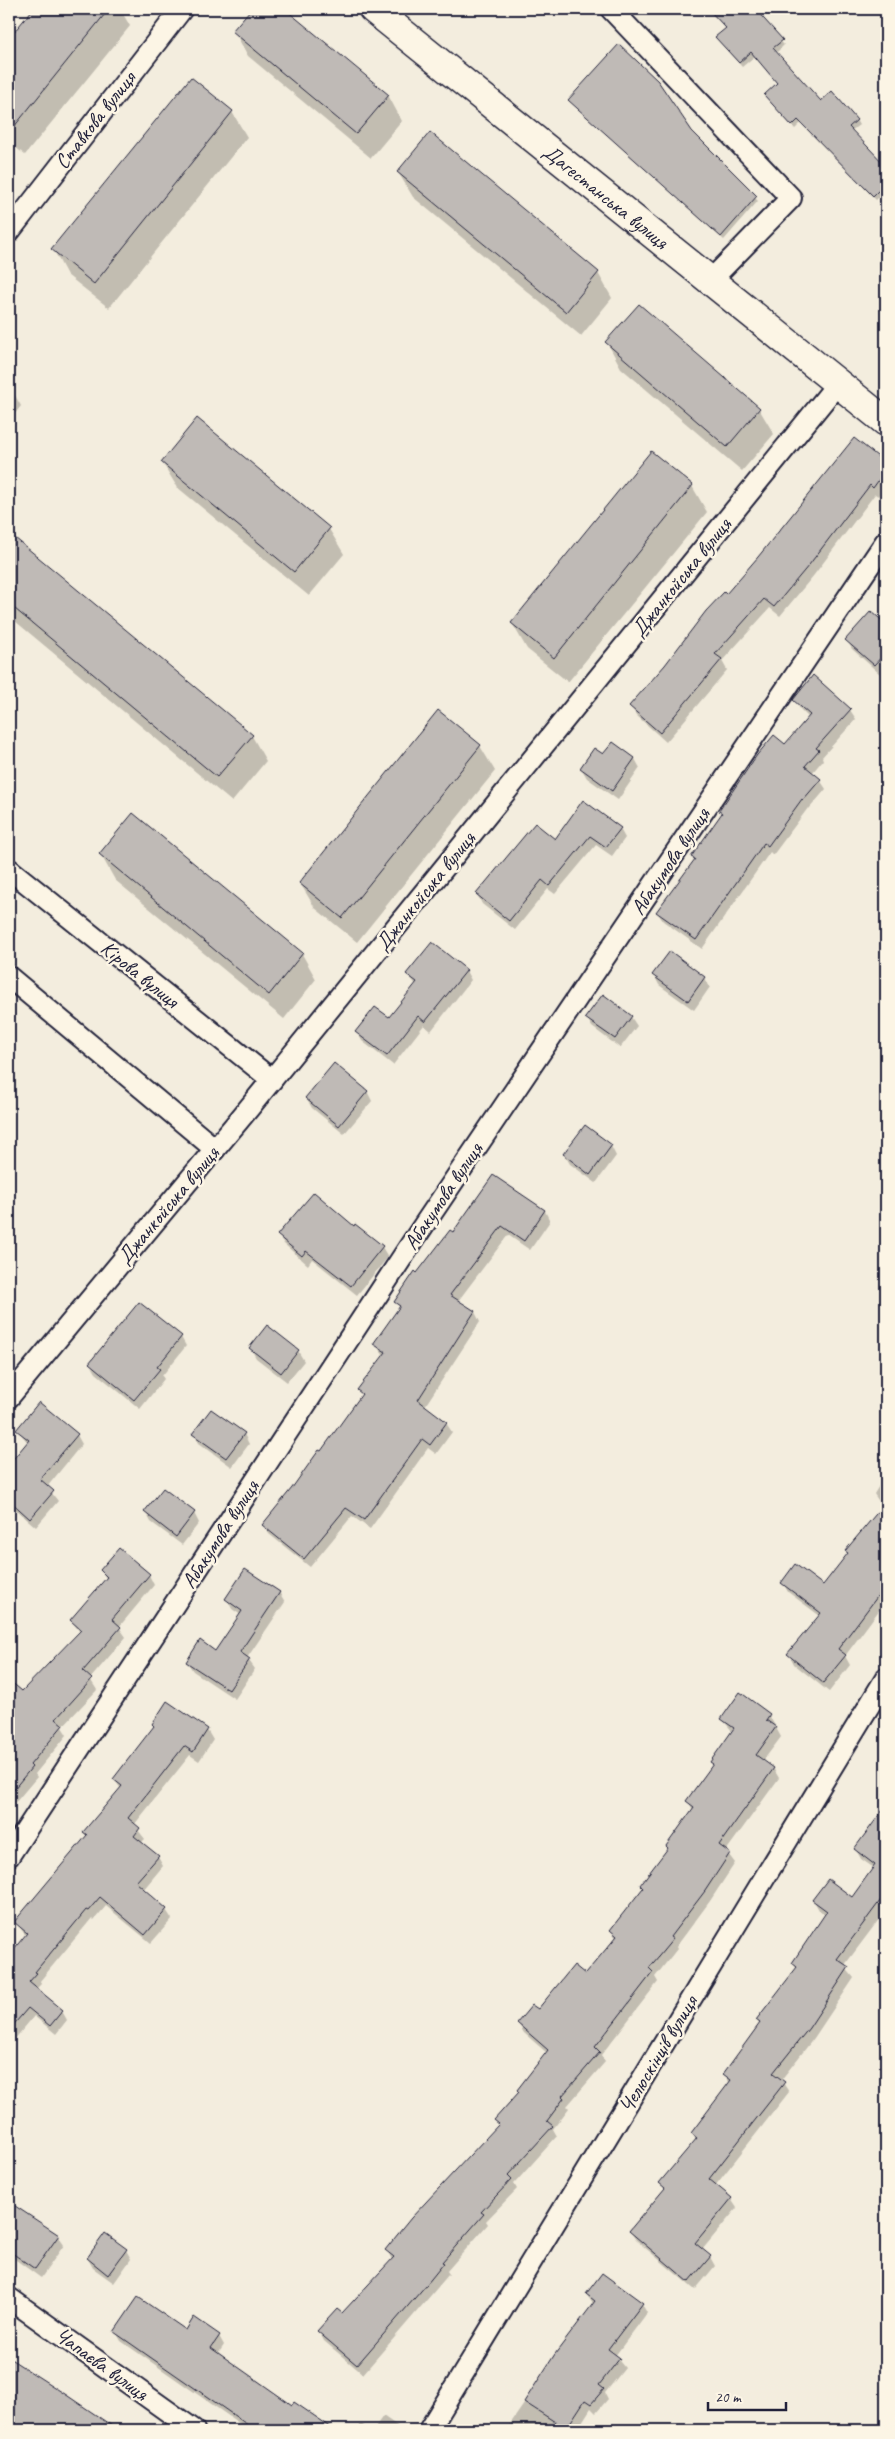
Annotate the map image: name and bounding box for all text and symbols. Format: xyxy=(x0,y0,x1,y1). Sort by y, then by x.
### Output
street label: Ставкова вулиця xyxy=(49,65,142,174)
street label: Дагестанська вулиця xyxy=(538,138,675,256)
street label: Джанкойська вулиця xyxy=(625,511,738,642)
street label: Абакумова вулиця xyxy=(625,801,716,920)
street label: Джанкойська вулиця xyxy=(369,825,482,956)
street label: Кірова вулиця xyxy=(96,935,185,1014)
street label: Абакумова вулиця xyxy=(398,1136,489,1255)
street label: Джанкойська вулиця xyxy=(111,1140,226,1269)
street label: Абакумова вулиця xyxy=(175,1474,265,1593)
street label: Челюскінців вулиця xyxy=(613,1989,704,2117)
street label: Чапаєва вулиця xyxy=(51,2322,155,2407)
scale bar xyxy=(708,2379,785,2411)
text: 20 m xyxy=(715,2388,742,2407)

